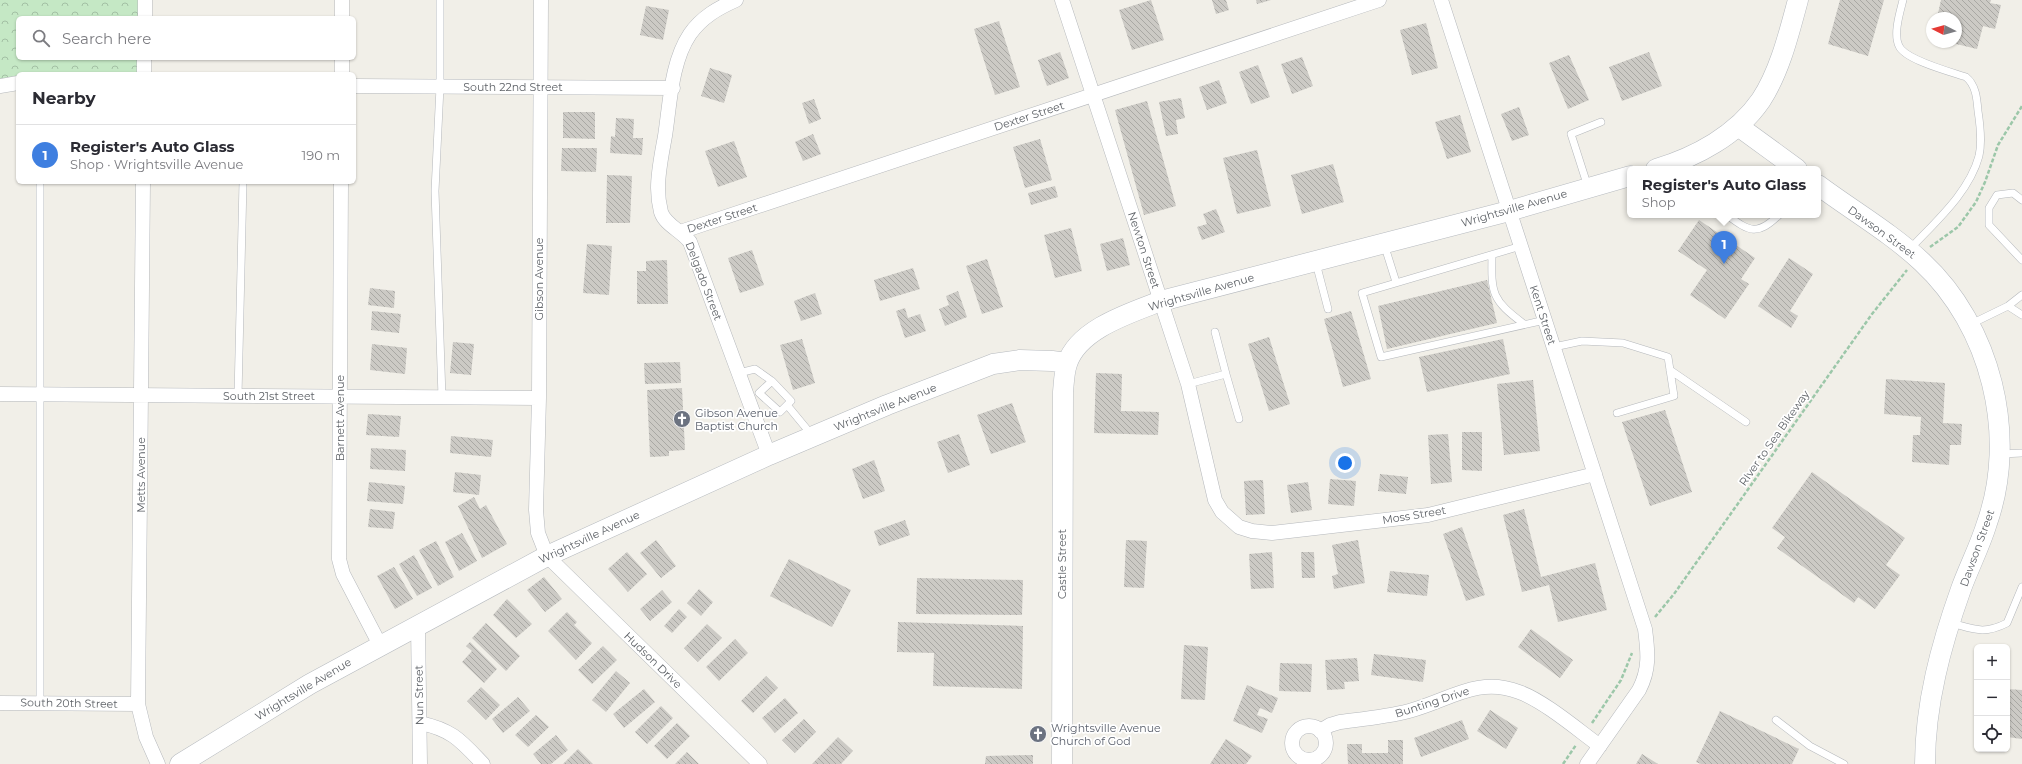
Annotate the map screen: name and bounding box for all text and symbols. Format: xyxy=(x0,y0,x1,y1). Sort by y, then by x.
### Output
north arrow xyxy=(1926,12,1962,48)
search box xyxy=(16,16,356,60)
icon: search xyxy=(30,27,52,49)
text: Search here xyxy=(62,29,151,48)
street label: South 22nd Street xyxy=(463,80,563,94)
text: Nearby xyxy=(32,88,96,108)
street label: Dexter Street xyxy=(992,98,1066,134)
text: Register's Auto Glass xyxy=(70,137,235,156)
text: 1 xyxy=(42,147,48,163)
text: 190 m xyxy=(302,147,340,163)
text: Shop · Wrightsville Avenue xyxy=(70,156,243,172)
popup xyxy=(1627,166,1821,218)
text: Register's Auto Glass xyxy=(1642,175,1806,194)
street label: Wrightsville Avenue xyxy=(1459,186,1569,230)
text: Shop xyxy=(1642,194,1675,210)
street label: Dexter Street xyxy=(685,200,759,236)
street label: Dawson Street xyxy=(1845,203,1919,262)
street label: Newton Street xyxy=(1125,210,1163,291)
pin: 1 xyxy=(1711,231,1737,264)
street label: Gibson Avenue xyxy=(532,237,546,321)
street label: Delgado Street xyxy=(683,240,726,323)
street label: Wrightsville Avenue xyxy=(1146,270,1256,314)
street label: Kent Street xyxy=(1527,283,1559,347)
street label: Barnett Avenue xyxy=(333,374,347,461)
street label: Wrightsville Avenue xyxy=(832,380,939,434)
street label: RIver to Sea Bikeway xyxy=(1736,387,1812,489)
street label: South 21st Street xyxy=(223,389,316,403)
place label: Gibson Avenue Baptist Church xyxy=(695,406,778,433)
church icon: Gibson Avenue Baptist Church xyxy=(672,409,692,429)
street label: Metts Avenue xyxy=(134,437,148,513)
your location xyxy=(1335,453,1355,473)
street label: Moss Street xyxy=(1381,503,1447,527)
street label: Wrightsville Avenue xyxy=(536,507,642,567)
street label: Dawson Street xyxy=(1957,507,1998,588)
street label: Castle Street xyxy=(1055,529,1069,599)
street label: Hudson Drive xyxy=(621,629,685,691)
map controls xyxy=(1974,644,2010,752)
button: + xyxy=(1974,644,2010,680)
street label: Wrightsville Avenue xyxy=(252,655,354,723)
street label: Nun Street xyxy=(411,664,427,725)
button: − xyxy=(1974,680,2010,716)
street label: Bunting Drive xyxy=(1393,683,1471,721)
street label: South 20th Street xyxy=(20,695,118,711)
button: locate xyxy=(1974,716,2010,752)
place label: Wrightsville Avenue Church of God xyxy=(1051,721,1161,748)
church icon: Wrightsville Avenue Church of God xyxy=(1028,724,1048,744)

